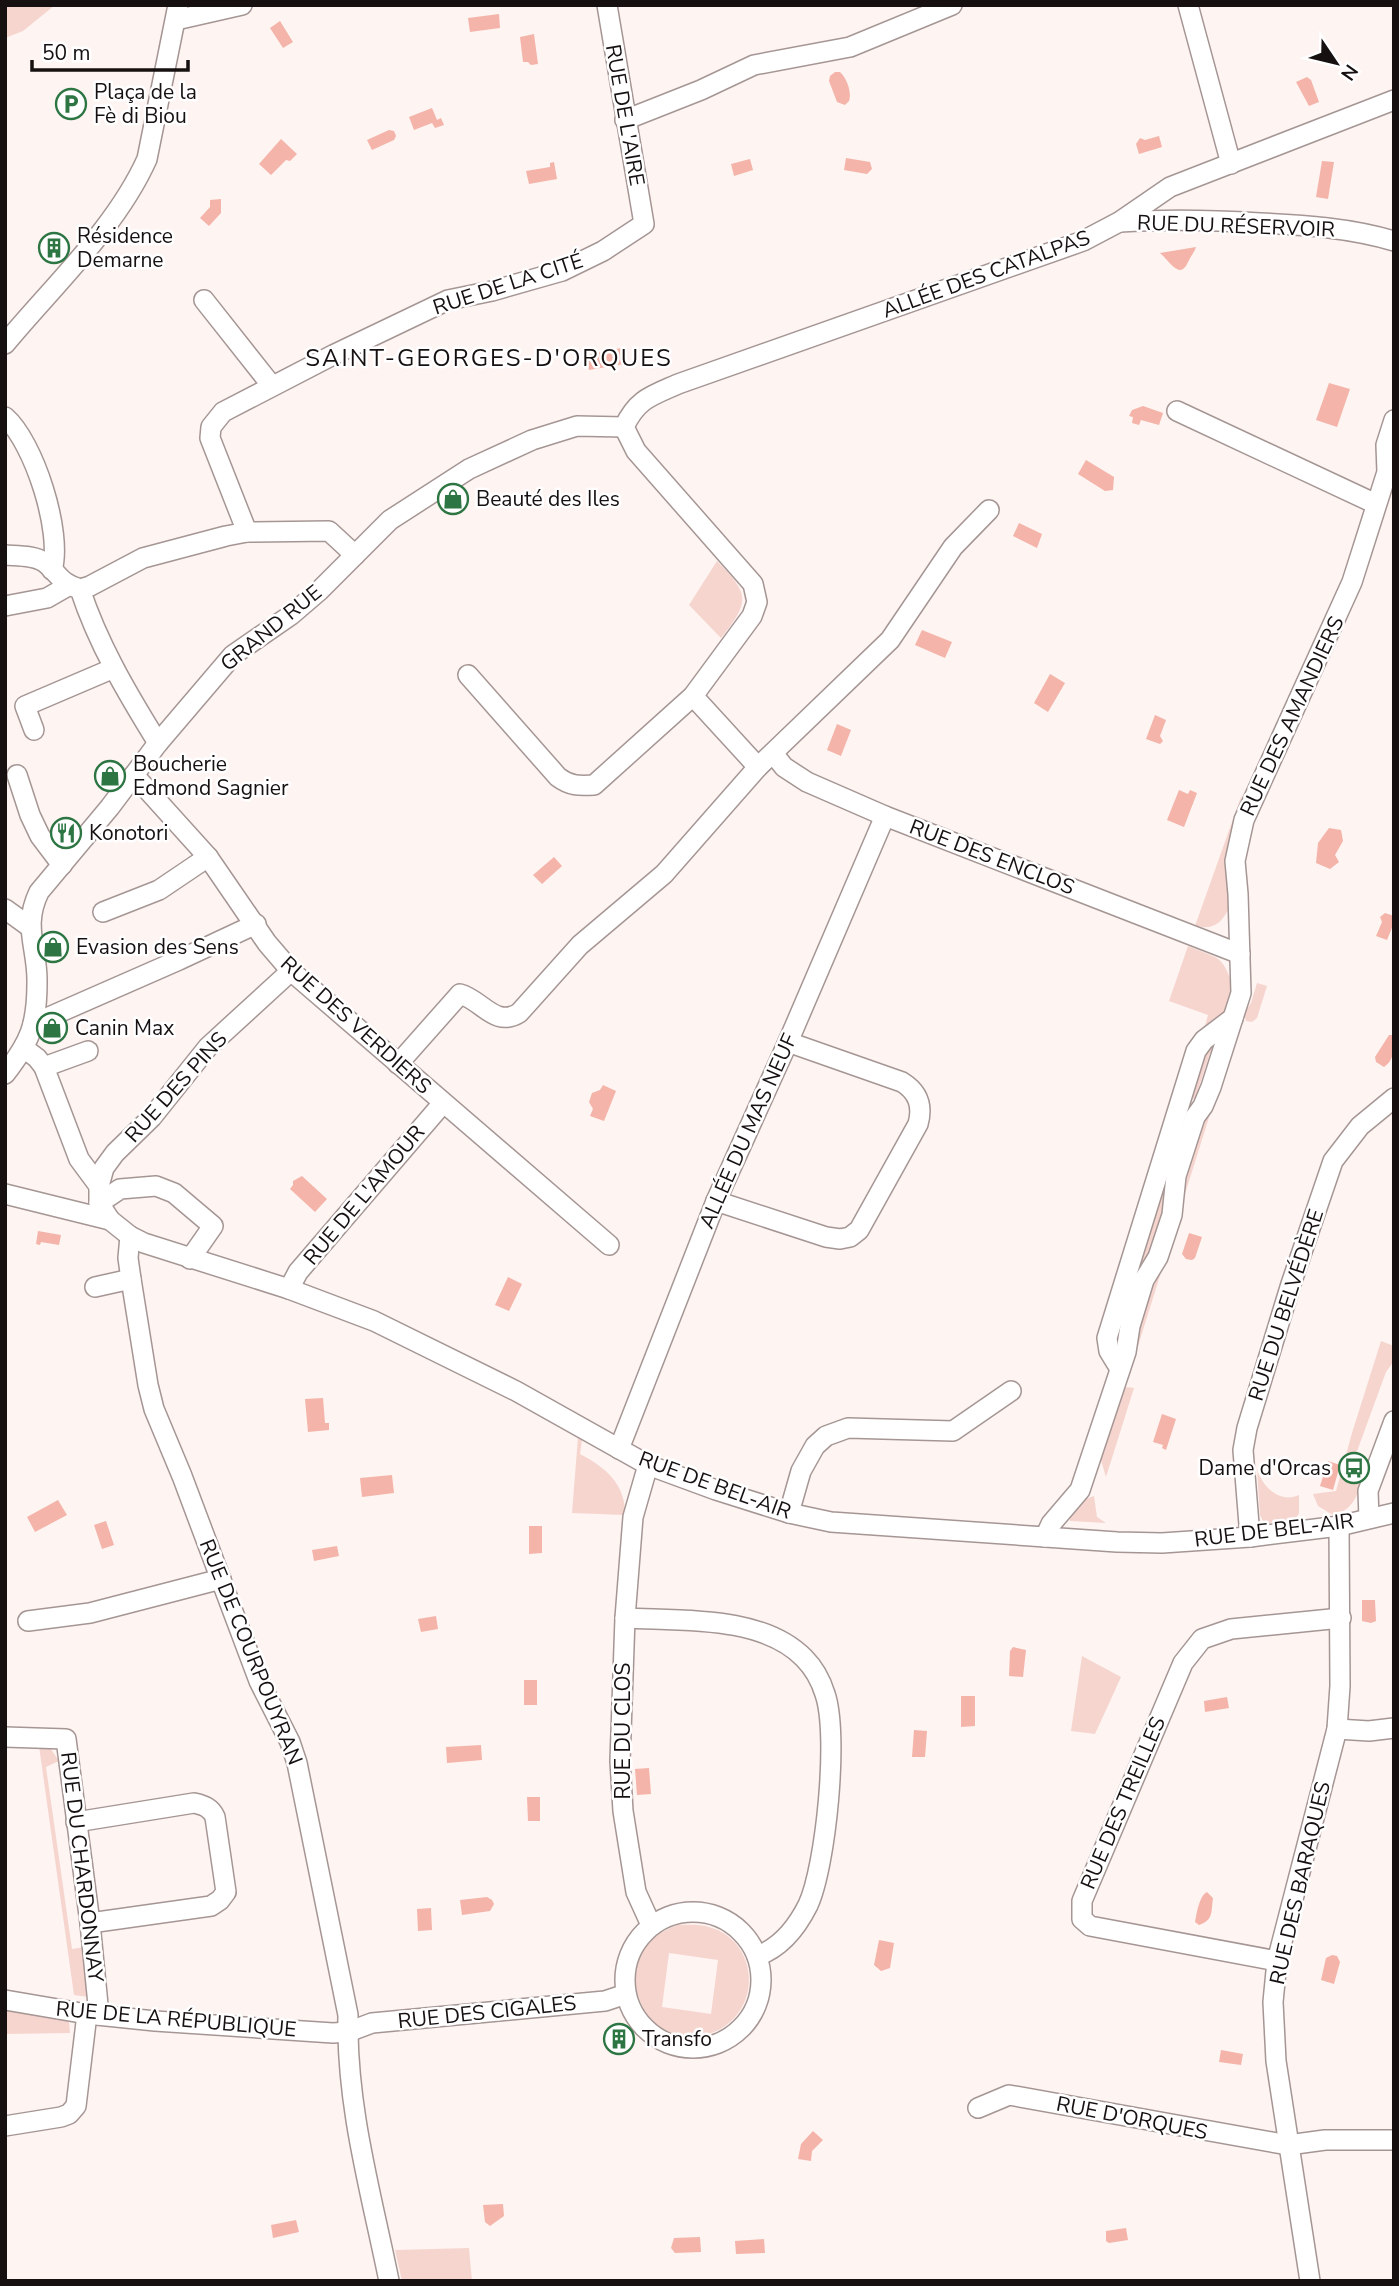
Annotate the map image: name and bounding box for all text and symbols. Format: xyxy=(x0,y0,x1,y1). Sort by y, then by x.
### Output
scale bar xyxy=(32,28,187,72)
north arrow xyxy=(1301,28,1371,98)
text: 50 m xyxy=(42,39,91,67)
street label: RUE DE L'AIRE xyxy=(599,42,651,188)
text: N xyxy=(1334,59,1364,85)
place label: Plaça de la Fè di Biou xyxy=(94,78,197,130)
parking icon: Plaça de la Fè di Biou xyxy=(54,87,88,121)
street label: RUE DU RÉSERVOIR xyxy=(1137,209,1335,243)
place label: Résidence Demarne xyxy=(77,222,173,274)
street label: ALLÉE DES CATALPAS xyxy=(878,223,1094,325)
building icon: Résidence Demarne xyxy=(37,231,71,265)
street label: RUE DE LA CITÉ xyxy=(429,247,587,321)
district label: SAINT-GEORGES-D'ORQUES xyxy=(305,342,673,374)
shop icon: Beauté des Iles xyxy=(436,482,470,516)
place label: Beauté des Iles xyxy=(476,485,620,513)
street label: GRAND RUE xyxy=(215,579,327,677)
street label: RUE DES AMANDIERS xyxy=(1233,612,1351,820)
place label: Boucherie Edmond Sagnier xyxy=(133,750,289,802)
shop icon: Boucherie Edmond Sagnier xyxy=(93,759,127,793)
street label: RUE DES ENCLOS xyxy=(906,813,1079,901)
restaurant icon: Konotori xyxy=(49,816,83,850)
place label: Konotori xyxy=(89,819,168,847)
shop icon: Evasion des Sens xyxy=(36,930,70,964)
place label: Evasion des Sens xyxy=(76,933,239,961)
street label: RUE DES VERDIERS xyxy=(275,950,437,1100)
shop icon: Canin Max xyxy=(35,1011,69,1045)
place label: Canin Max xyxy=(75,1014,174,1042)
street label: RUE DES PINS xyxy=(119,1026,233,1148)
street label: ALLÉE DU MAS NEUF xyxy=(692,1029,804,1233)
street label: RUE DE L'AMOUR xyxy=(297,1119,431,1271)
street label: RUE DU BELVÉDÈRE xyxy=(1242,1206,1330,1404)
street label: RUE DE BEL-AIR xyxy=(635,1444,795,1526)
bus stop icon: Dame d'Orcas xyxy=(1337,1451,1371,1485)
place label: Dame d'Orcas xyxy=(1199,1454,1331,1482)
street label: RUE DE BEL-AIR xyxy=(1193,1506,1355,1554)
street label: RUE DE COURPOUYRAN xyxy=(193,1535,309,1769)
street label: RUE DU CLOS xyxy=(609,1662,637,1800)
street label: RUE DES TREILLES xyxy=(1074,1712,1172,1894)
street label: RUE DU CHARDONNAY xyxy=(54,1750,110,1984)
street label: RUE DES BARAQUES xyxy=(1263,1779,1337,1987)
street label: RUE DES CIGALES xyxy=(396,1989,578,2035)
street label: RUE DE LA RÉPUBLIQUE xyxy=(55,1995,297,2043)
building icon: Transfo xyxy=(602,2022,636,2056)
place label: Transfo xyxy=(642,2025,712,2053)
street label: RUE D'ORQUES xyxy=(1054,2090,1210,2146)

